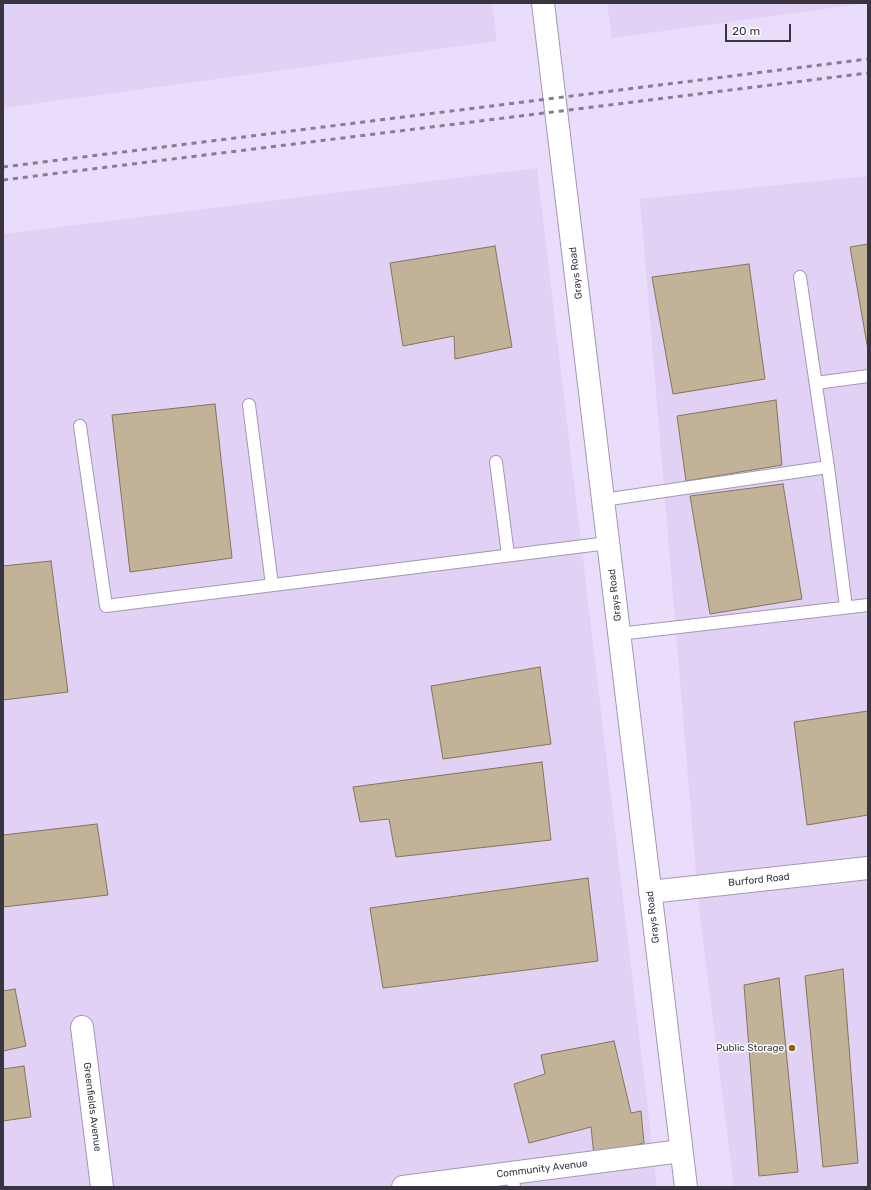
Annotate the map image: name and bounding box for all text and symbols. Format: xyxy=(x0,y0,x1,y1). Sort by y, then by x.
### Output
scale bar xyxy=(727,16,793,42)
text: 20 m xyxy=(732,24,760,38)
street label: Grays Road xyxy=(567,246,585,300)
street label: Grays Road xyxy=(606,568,624,622)
street label: Burford Road xyxy=(728,871,790,889)
street label: Grays Road xyxy=(644,890,662,944)
place label: Public Storage xyxy=(716,1042,784,1054)
marker: Public Storage xyxy=(787,1043,797,1053)
street label: Greenfields Avenue xyxy=(81,1062,103,1152)
street label: Community Avenue xyxy=(496,1157,588,1181)

